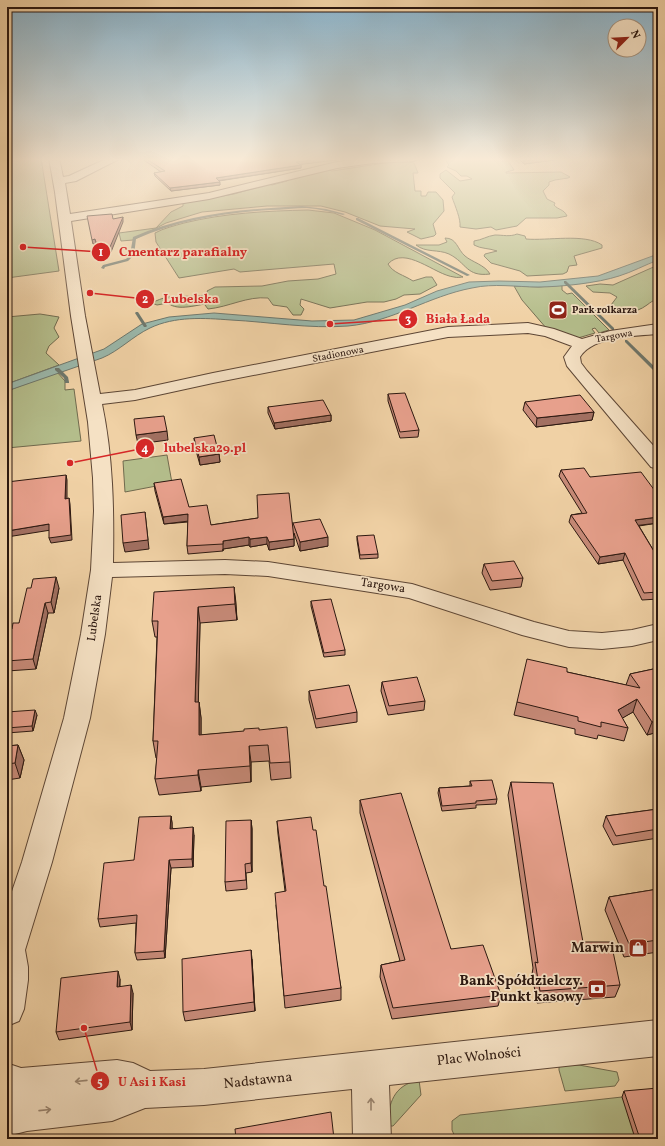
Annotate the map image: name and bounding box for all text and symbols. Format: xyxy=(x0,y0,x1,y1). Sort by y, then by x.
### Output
north arrow xyxy=(607,18,647,58)
text: N xyxy=(626,28,643,41)
callout: Cmentarz parafialny xyxy=(91,239,255,264)
text: Cmentarz parafialny xyxy=(119,244,248,262)
text: 1 xyxy=(99,245,104,261)
callout: Lubelska xyxy=(135,286,226,311)
text: Lubelska xyxy=(163,291,219,309)
text: 2 xyxy=(142,292,148,308)
sports icon: Park rolkarza xyxy=(547,299,569,321)
place label: Park rolkarza xyxy=(572,303,638,317)
callout: Biała Łada xyxy=(398,306,498,331)
text: Biała Łada xyxy=(426,311,490,329)
text: 3 xyxy=(405,312,411,328)
street label: Targowa xyxy=(594,326,634,346)
street label: Stadionowa xyxy=(311,342,365,366)
callout: lubelska29.pl xyxy=(135,435,254,460)
text: lubelska29.pl xyxy=(164,440,247,458)
text: 4 xyxy=(141,441,149,457)
street label: Targowa xyxy=(360,575,406,597)
street label: Lubelska xyxy=(84,594,106,642)
shop icon: Marwin xyxy=(627,937,649,959)
place label: Marwin xyxy=(571,939,624,958)
place label: Bank Spółdzielczy. Punkt kasowy xyxy=(460,972,583,1007)
bank icon: Bank Spółdzielczy. Punkt kasowy xyxy=(586,978,608,1000)
street label: Plac Wolności xyxy=(436,1043,522,1071)
street label: Nadstawna xyxy=(223,1068,293,1094)
callout: U Asi i Kasi xyxy=(90,1069,194,1094)
text: U Asi i Kasi xyxy=(118,1074,186,1092)
text: 5 xyxy=(97,1075,103,1091)
one-way arrow xyxy=(75,1078,88,1085)
one-way arrow xyxy=(367,1098,375,1111)
one-way arrow xyxy=(38,1106,51,1113)

